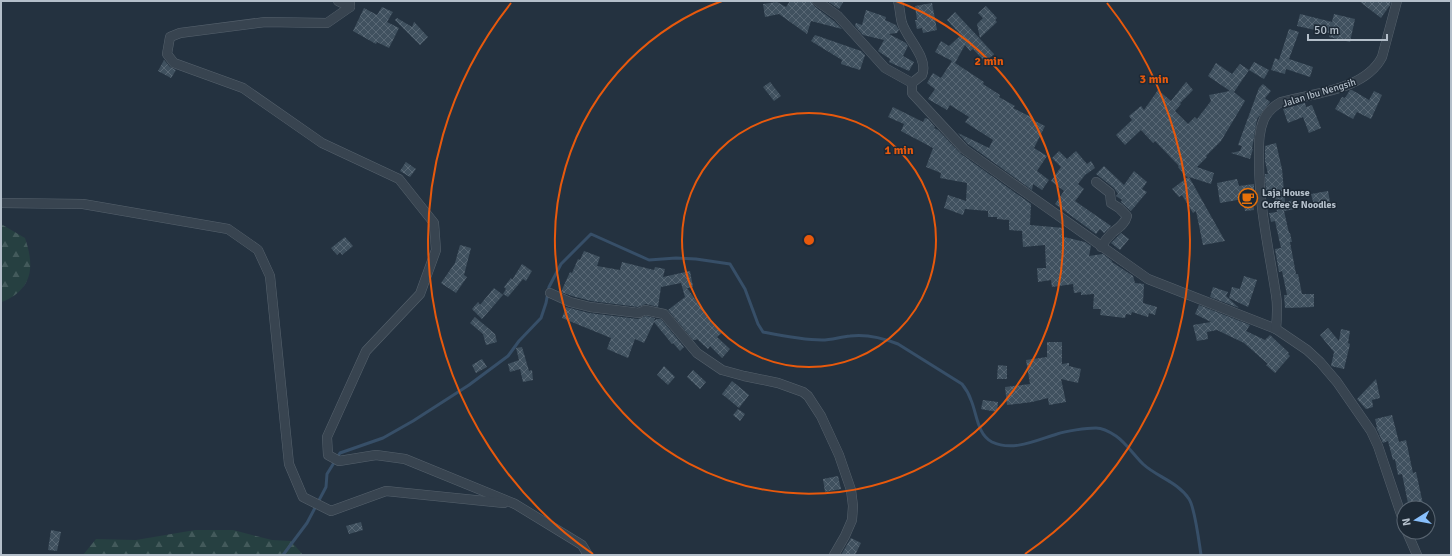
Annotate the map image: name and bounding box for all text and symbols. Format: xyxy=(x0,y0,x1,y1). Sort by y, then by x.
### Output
scale bar xyxy=(1308,16,1387,42)
text: 50 m xyxy=(1314,23,1339,38)
text: 2 min xyxy=(975,54,1004,69)
text: 3 min xyxy=(1140,72,1169,87)
street label: Jalan Ibu Nengsih xyxy=(1281,76,1357,110)
text: 1 min xyxy=(885,143,914,158)
cafe icon: Laja House Coffee & Noodles xyxy=(1237,187,1259,209)
place label: Laja House Coffee & Noodles xyxy=(1262,187,1337,211)
centre of rings xyxy=(802,233,816,247)
north arrow xyxy=(1396,500,1436,540)
text: N xyxy=(1400,517,1414,527)

